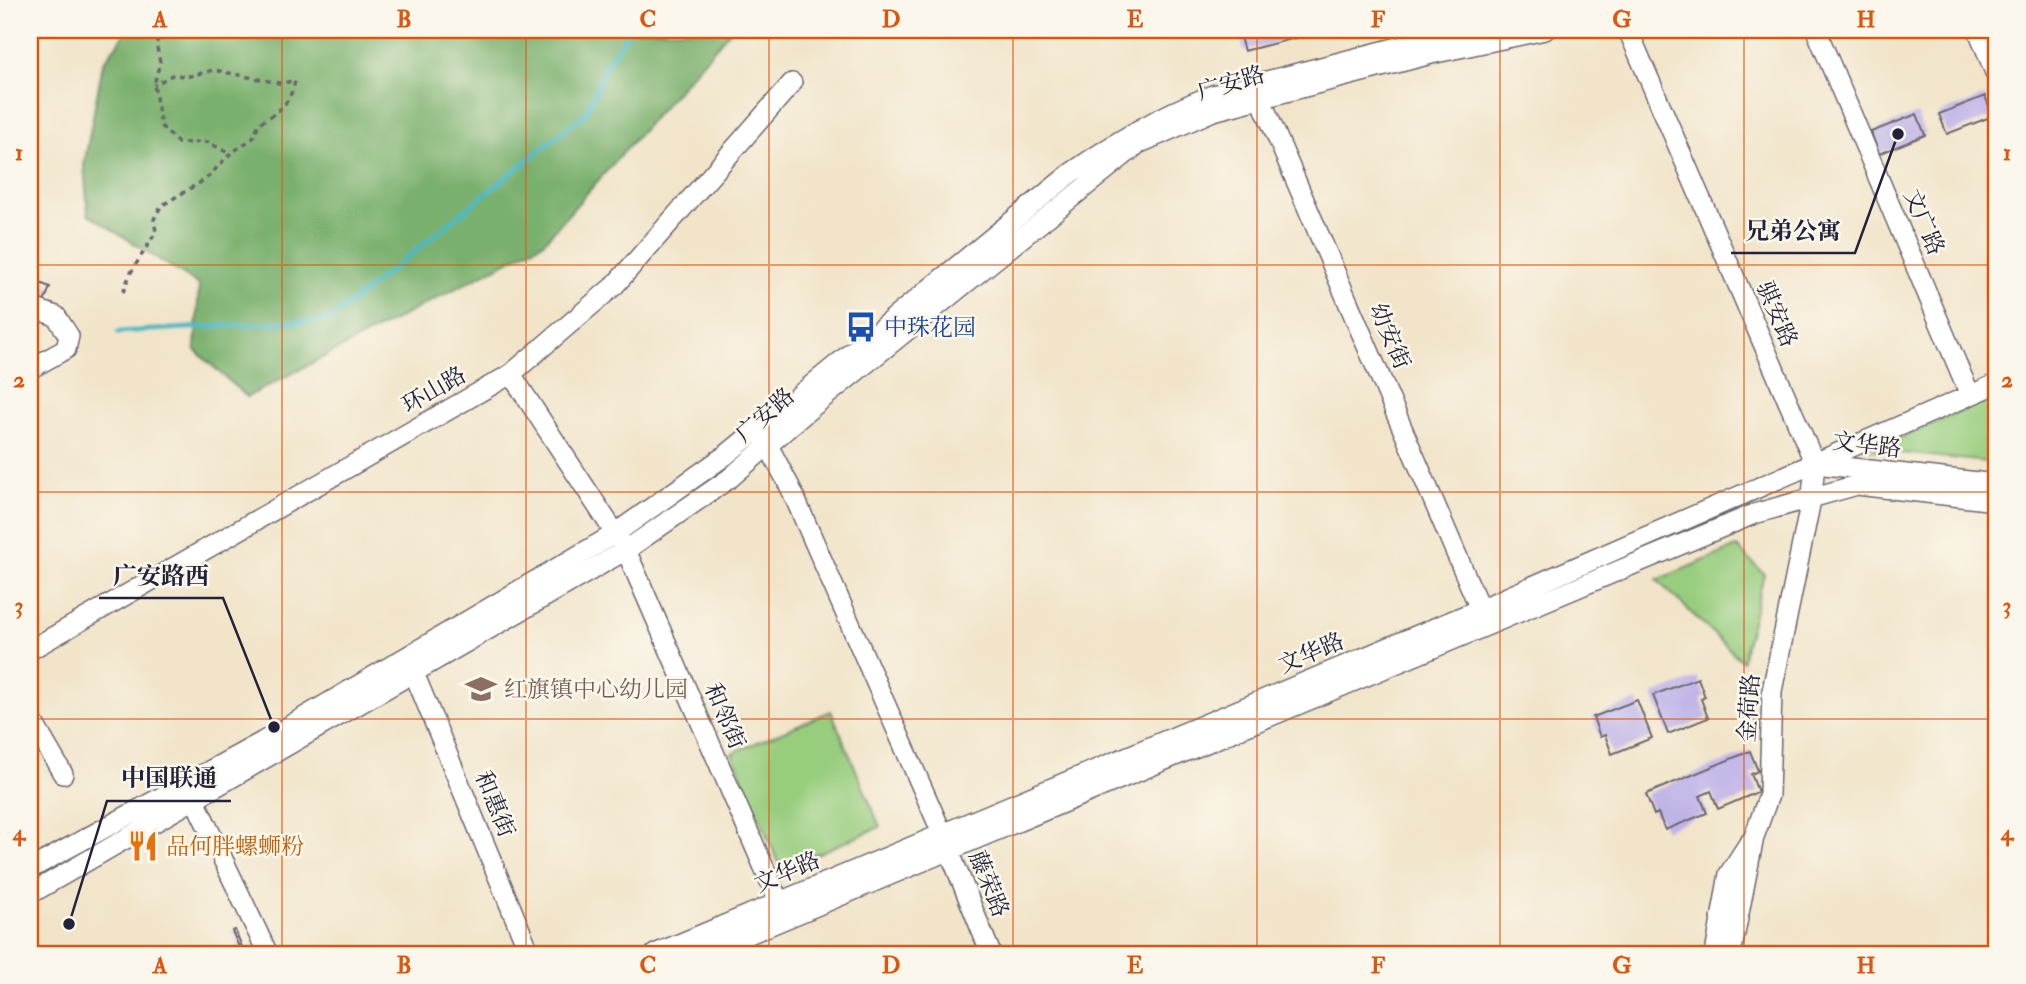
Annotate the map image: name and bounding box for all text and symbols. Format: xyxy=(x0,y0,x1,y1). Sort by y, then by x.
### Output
text: A xyxy=(152,5,168,34)
text: B xyxy=(396,5,412,34)
text: C xyxy=(640,5,656,34)
text: D xyxy=(882,5,900,34)
text: E xyxy=(1127,5,1144,34)
text: F xyxy=(1371,5,1386,34)
text: G xyxy=(1612,5,1632,34)
text: H xyxy=(1857,5,1876,34)
street label: 广安路 xyxy=(1194,60,1268,106)
text: 1 xyxy=(15,138,23,167)
text: 1 xyxy=(2003,138,2011,167)
street label: 文广路 xyxy=(1897,185,1951,259)
callout: 兄弟公寓 xyxy=(1731,208,1855,253)
text: 兄弟公寓 xyxy=(1745,216,1841,247)
street label: 骐安路 xyxy=(1750,277,1804,351)
street label: 幼安街 xyxy=(1363,299,1417,373)
bus stop icon: 中珠花园 xyxy=(844,310,878,344)
place label: 中珠花园 xyxy=(884,313,976,342)
street label: 环山路 xyxy=(397,360,471,420)
text: 2 xyxy=(13,365,25,394)
text: 2 xyxy=(2001,365,2013,394)
street label: 广安路 xyxy=(729,381,801,449)
street label: 文华路 xyxy=(1831,426,1903,464)
callout: 广安路西 xyxy=(99,553,223,598)
text: 广安路西 xyxy=(113,561,209,592)
text: 3 xyxy=(15,591,23,620)
text: 3 xyxy=(2003,591,2011,620)
street label: 文华路 xyxy=(1274,626,1348,680)
school or university icon: 红旗镇中心幼儿园 xyxy=(464,672,498,706)
street label: 金荷路 xyxy=(1732,673,1766,743)
place label: 红旗镇中心幼儿园 xyxy=(504,675,688,704)
street label: 和邻街 xyxy=(698,679,752,753)
callout: 中国联通 xyxy=(107,756,231,801)
text: 中国联通 xyxy=(121,763,217,794)
street label: 和惠街 xyxy=(469,767,521,841)
text: 4 xyxy=(12,818,27,847)
text: 4 xyxy=(2000,818,2015,847)
restaurant icon: 品何胖螺蛳粉 xyxy=(126,829,160,863)
place label: 品何胖螺蛳粉 xyxy=(166,832,304,861)
street label: 文华路 xyxy=(750,845,824,899)
street label: 藤荣路 xyxy=(963,847,1015,921)
text: A xyxy=(152,951,168,980)
text: B xyxy=(396,951,412,980)
text: C xyxy=(640,951,656,980)
text: D xyxy=(882,951,900,980)
text: E xyxy=(1127,951,1144,980)
text: F xyxy=(1371,951,1386,980)
text: G xyxy=(1612,951,1632,980)
text: H xyxy=(1857,951,1876,980)

